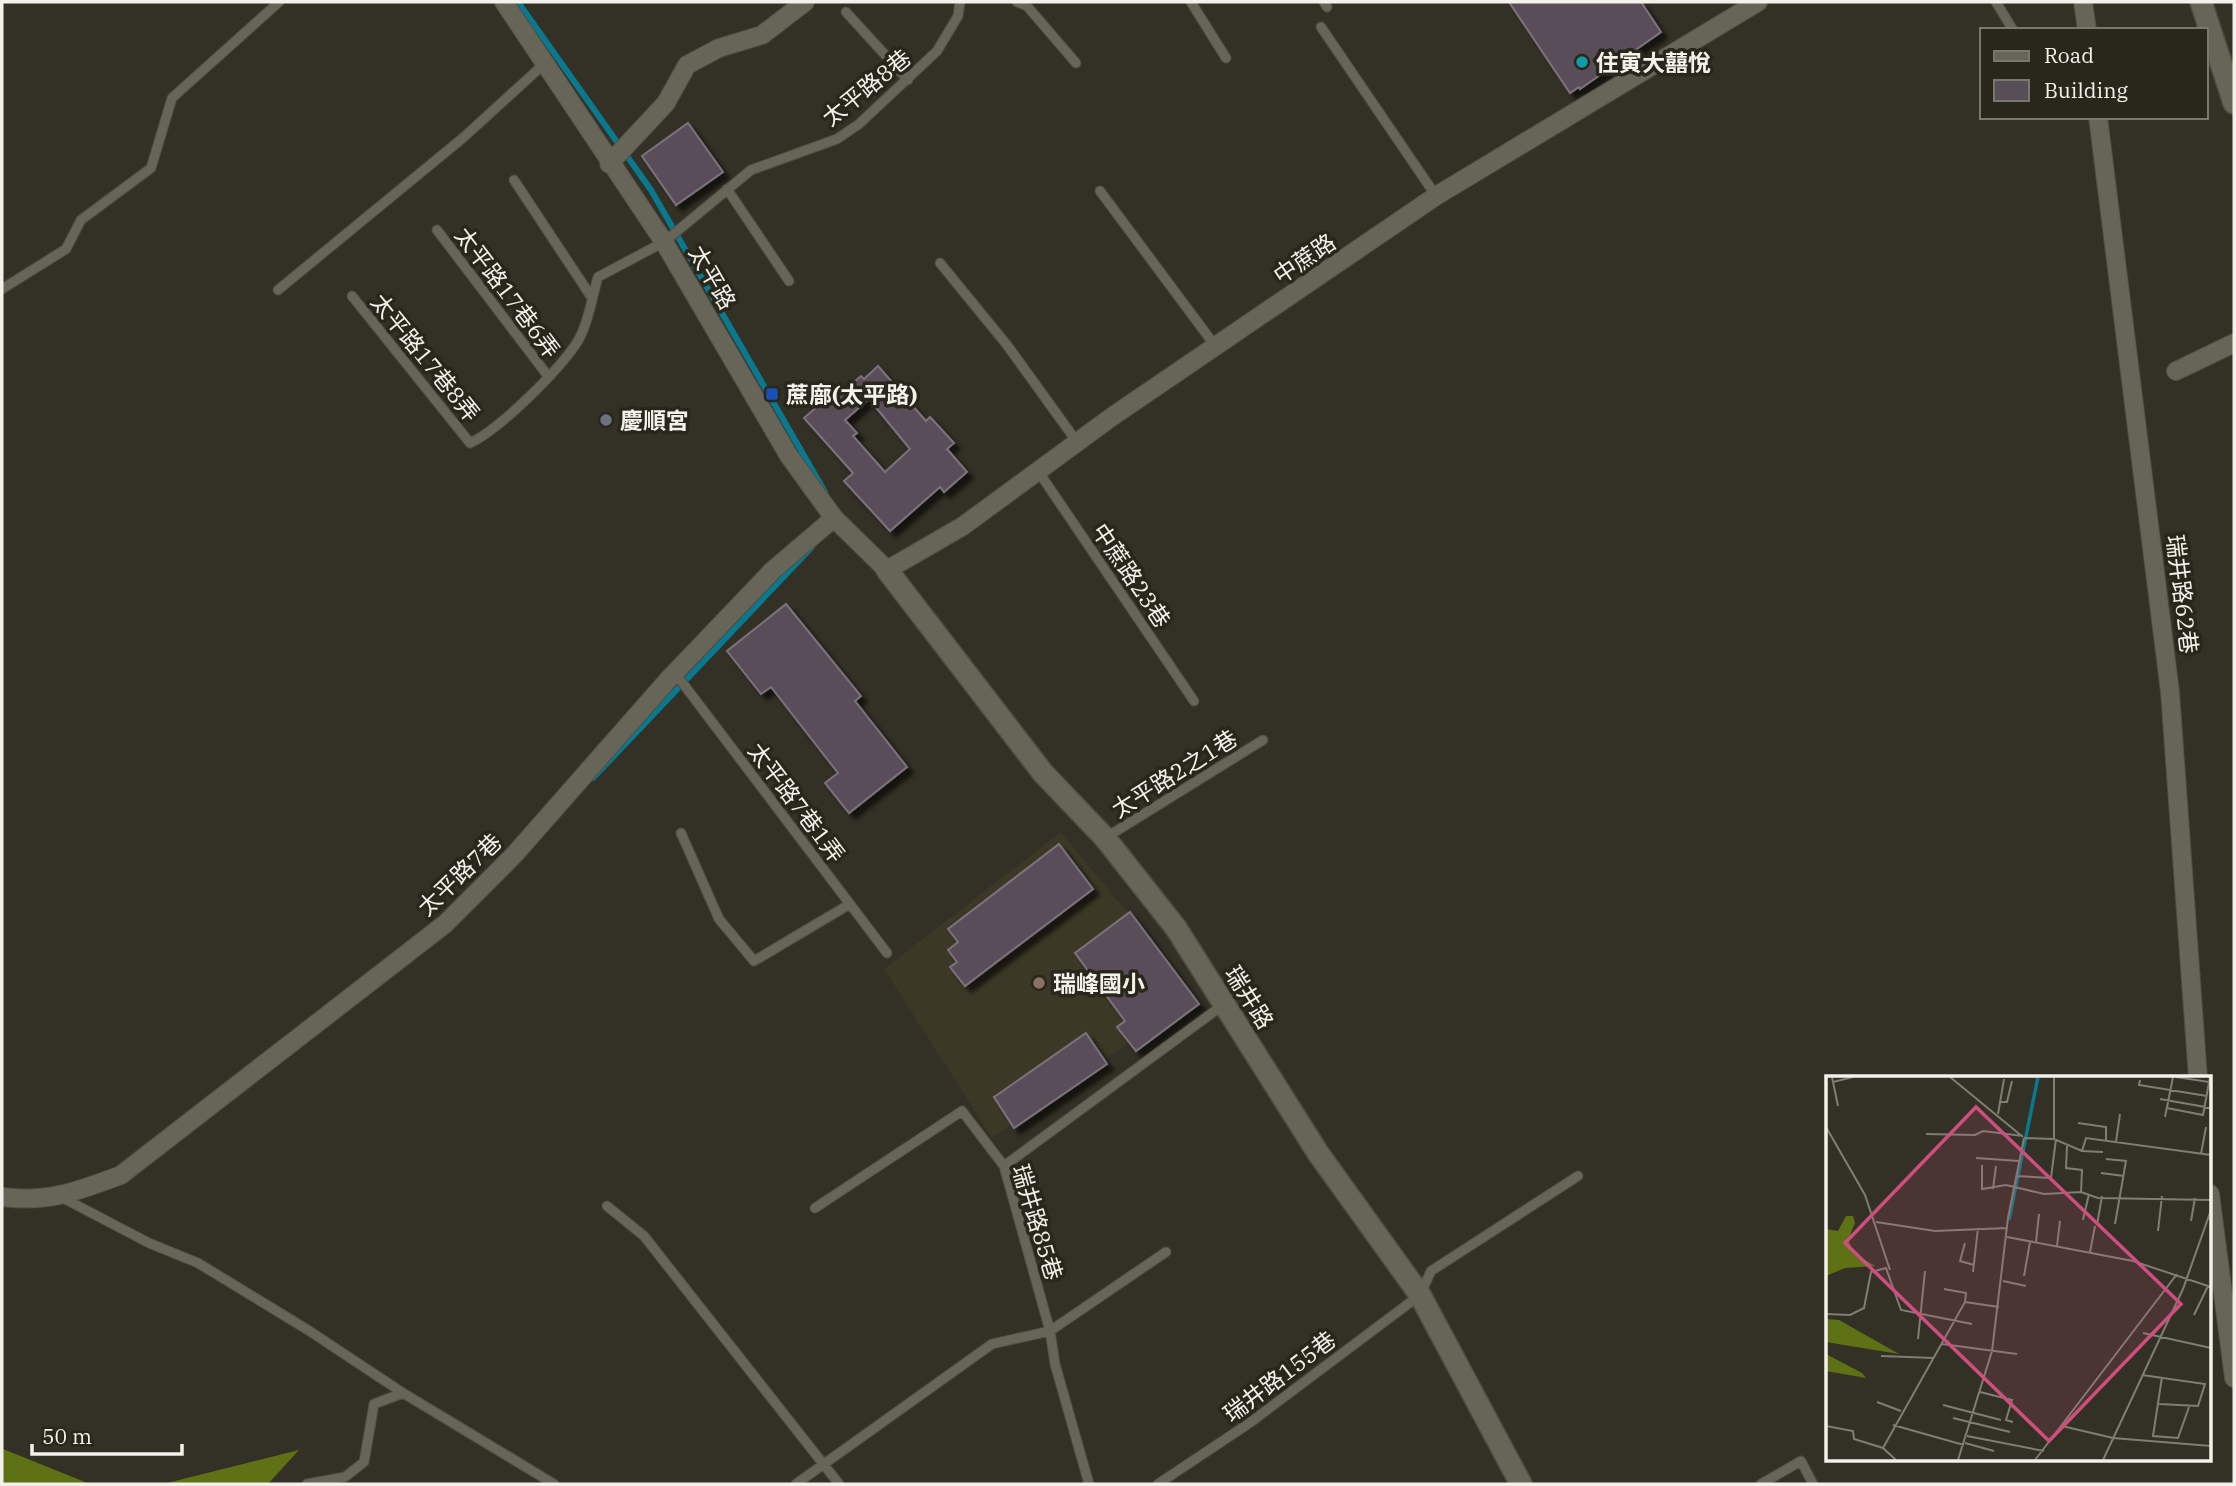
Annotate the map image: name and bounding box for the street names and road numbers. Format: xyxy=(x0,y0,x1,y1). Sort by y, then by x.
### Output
street label: 太平路8巷 xyxy=(815,42,917,132)
street label: 太平路17巷6弄 xyxy=(449,221,567,363)
street label: 中蔗路 xyxy=(1267,226,1341,290)
street label: 太平路 xyxy=(683,240,743,314)
street label: 太平路17巷8弄 xyxy=(365,287,487,427)
street label: 中蔗路23巷 xyxy=(1086,517,1178,633)
street label: 瑞井路62巷 xyxy=(2161,533,2205,655)
street label: 太平路2之1巷 xyxy=(1106,722,1242,824)
street label: 太平路7巷1弄 xyxy=(742,736,852,868)
street label: 太平路7巷 xyxy=(411,826,507,922)
street label: 瑞井路 xyxy=(1219,960,1281,1034)
street label: 瑞井路85巷 xyxy=(1006,1160,1070,1284)
street label: 瑞井路155巷 xyxy=(1217,1324,1341,1428)

